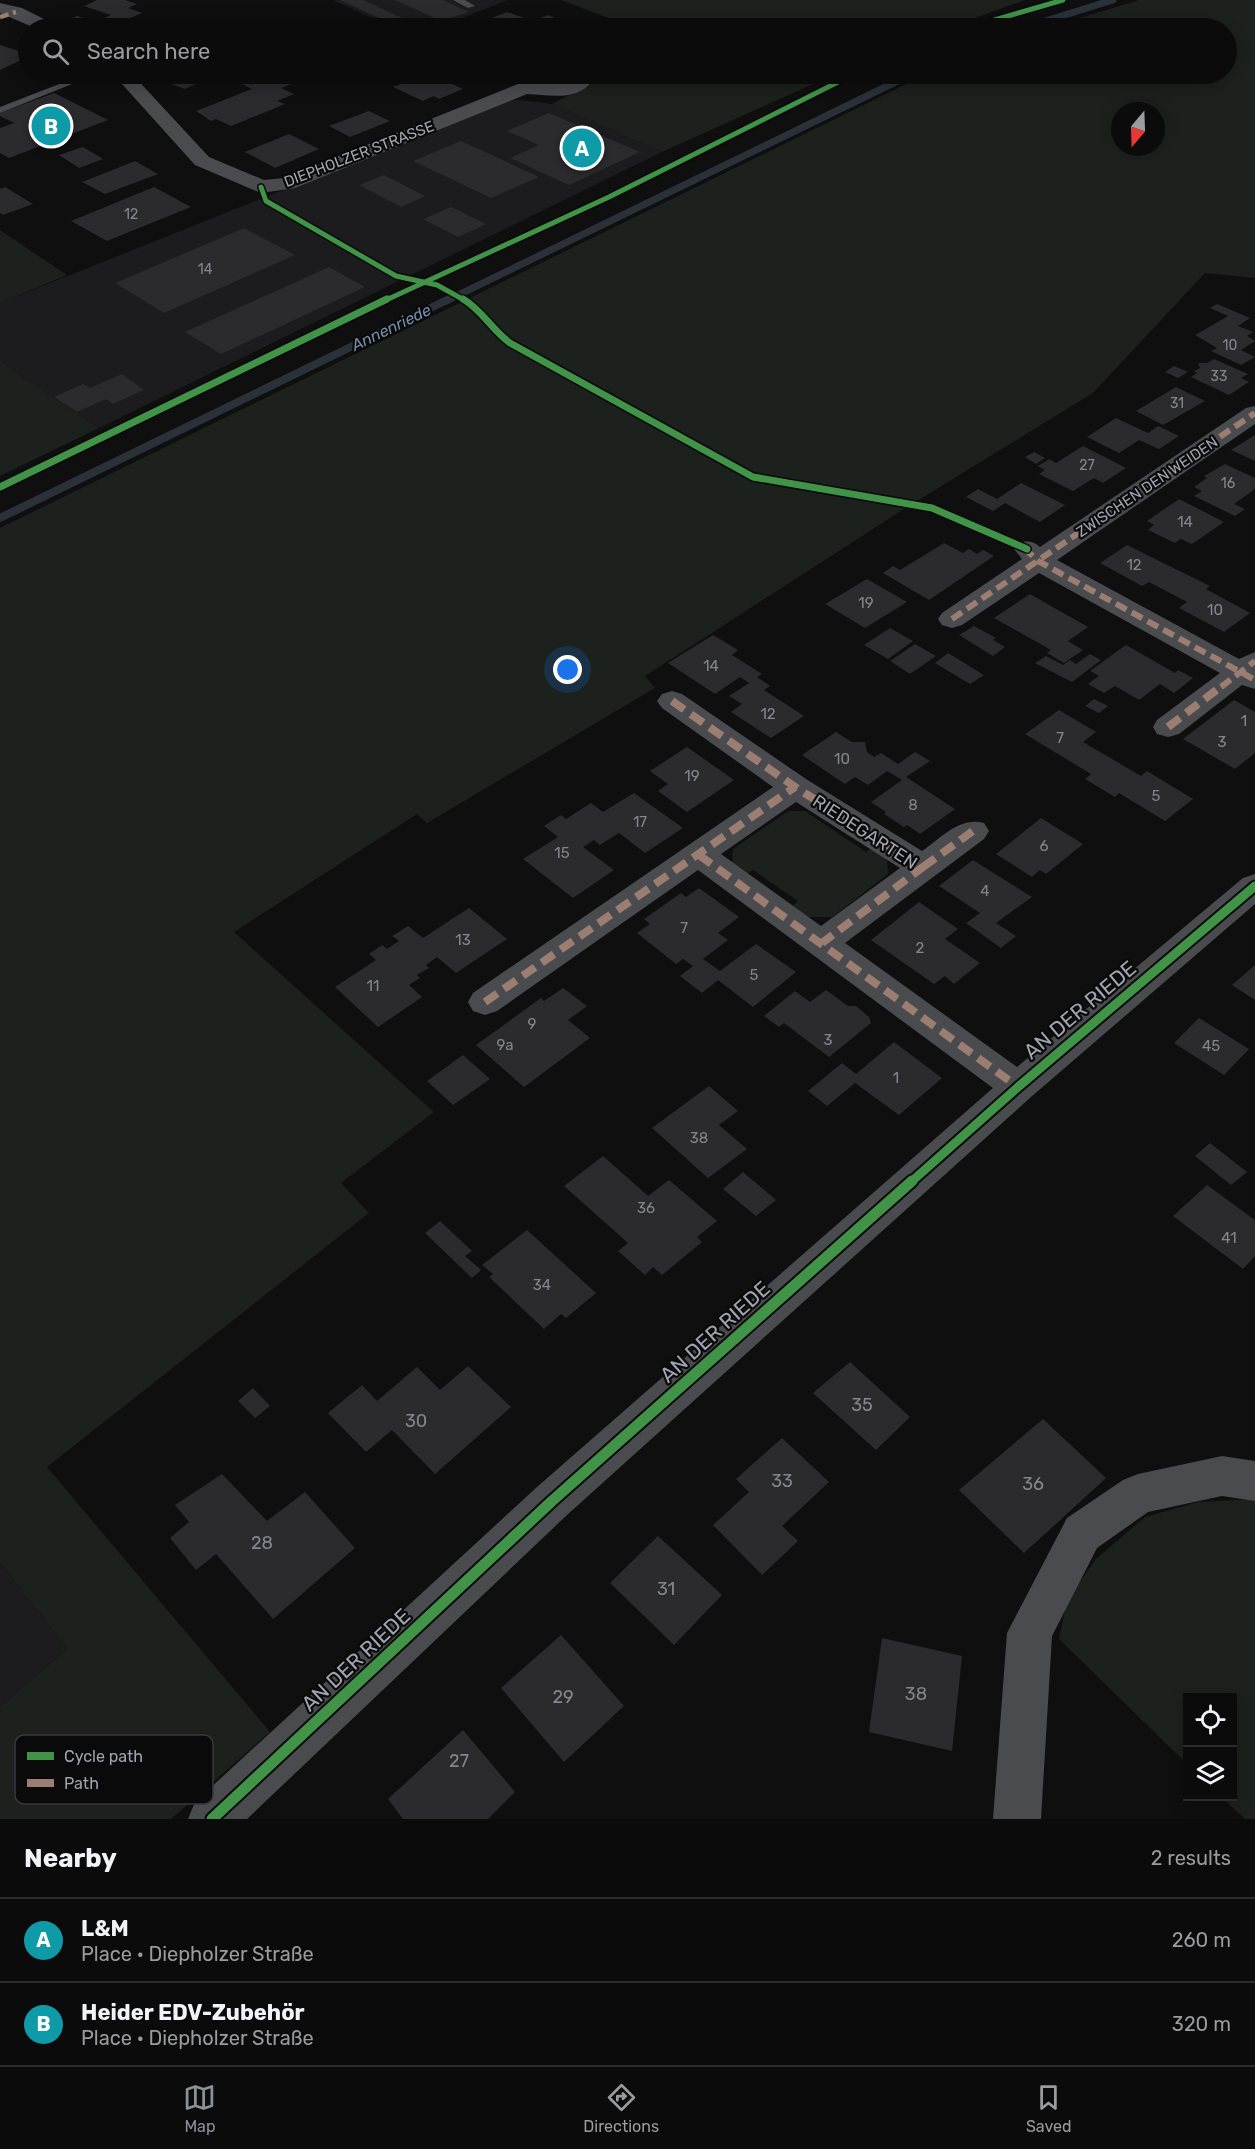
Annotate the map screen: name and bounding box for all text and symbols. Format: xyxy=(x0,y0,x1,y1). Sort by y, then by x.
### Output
search box xyxy=(18,18,1237,84)
icon: search xyxy=(39,35,72,68)
text: Search here xyxy=(87,38,210,65)
north arrow xyxy=(1111,102,1165,156)
pin: B xyxy=(32,104,70,148)
street label: DIEPHOLZER STRASSE xyxy=(281,117,437,191)
pin: A xyxy=(562,126,602,170)
house number: 12 xyxy=(124,206,138,223)
house number: 14 xyxy=(198,261,213,278)
water label: Annenriede xyxy=(347,300,434,355)
house number: 10 xyxy=(1223,337,1238,354)
house number: 33 xyxy=(1211,368,1227,385)
house number: 31 xyxy=(1170,395,1184,412)
street label: ZWISCHEN DEN WEIDEN xyxy=(1073,433,1221,541)
house number: 27 xyxy=(1079,457,1095,474)
house number: 16 xyxy=(1221,475,1235,492)
house number: 14 xyxy=(1177,513,1193,531)
house number: 12 xyxy=(1126,556,1142,574)
house number: 19 xyxy=(858,594,874,612)
house number: 10 xyxy=(1207,601,1223,619)
your location xyxy=(553,655,582,684)
house number: 14 xyxy=(703,657,719,675)
house number: 12 xyxy=(760,705,776,723)
house number: 1 xyxy=(1241,712,1247,730)
house number: 7 xyxy=(1056,729,1064,747)
house number: 3 xyxy=(1217,733,1227,751)
house number: 10 xyxy=(834,750,850,768)
house number: 19 xyxy=(684,767,700,785)
house number: 5 xyxy=(1152,787,1161,805)
street label: RIEDEGARTEN xyxy=(809,790,921,874)
house number: 8 xyxy=(908,796,918,814)
house number: 17 xyxy=(633,813,647,831)
house number: 6 xyxy=(1039,837,1049,855)
house number: 15 xyxy=(554,844,570,862)
house number: 4 xyxy=(980,882,990,900)
house number: 7 xyxy=(680,919,688,937)
house number: 13 xyxy=(455,931,471,949)
house number: 2 xyxy=(916,939,925,957)
street label: AN DER RIEDE xyxy=(1018,955,1141,1064)
house number: 5 xyxy=(750,966,759,984)
house number: 11 xyxy=(367,977,379,995)
house number: 9 xyxy=(528,1015,537,1033)
house number: 3 xyxy=(823,1031,833,1049)
house number: 9a xyxy=(496,1036,514,1054)
house number: 45 xyxy=(1202,1037,1220,1055)
house number: 1 xyxy=(893,1069,899,1087)
house number: 38 xyxy=(690,1129,708,1147)
house number: 36 xyxy=(637,1199,655,1217)
house number: 41 xyxy=(1221,1229,1237,1247)
house number: 34 xyxy=(533,1276,551,1294)
street label: AN DER RIEDE xyxy=(655,1276,775,1388)
house number: 35 xyxy=(851,1394,873,1416)
house number: 30 xyxy=(405,1410,427,1432)
house number: 33 xyxy=(771,1470,793,1492)
house number: 36 xyxy=(1022,1473,1044,1495)
house number: 28 xyxy=(251,1532,273,1554)
house number: 31 xyxy=(657,1578,675,1600)
street label: AN DER RIEDE xyxy=(296,1603,415,1716)
house number: 38 xyxy=(905,1683,927,1705)
house number: 29 xyxy=(552,1686,574,1708)
map controls xyxy=(1183,1693,1237,1801)
button: locate xyxy=(1183,1693,1237,1747)
legend xyxy=(15,1735,213,1804)
text: Cycle path xyxy=(64,1747,143,1766)
button: layers xyxy=(1183,1747,1237,1801)
house number: 27 xyxy=(449,1750,469,1772)
text: Path xyxy=(64,1774,99,1793)
text: Nearby xyxy=(24,1843,117,1874)
text: 2 results xyxy=(1151,1846,1231,1870)
text: L&M xyxy=(81,1915,129,1942)
text: A xyxy=(36,1928,51,1952)
text: 260 m xyxy=(1172,1928,1231,1952)
text: Place · Diepholzer Straße xyxy=(81,1942,314,1966)
text: Heider EDV-Zubehör xyxy=(81,1999,305,2026)
text: B xyxy=(36,2012,51,2036)
text: 320 m xyxy=(1172,2012,1231,2036)
text: Place · Diepholzer Straße xyxy=(81,2026,314,2050)
tab: Map xyxy=(183,2081,216,2136)
tab: Directions xyxy=(583,2081,659,2136)
tab: Saved xyxy=(1026,2081,1072,2136)

